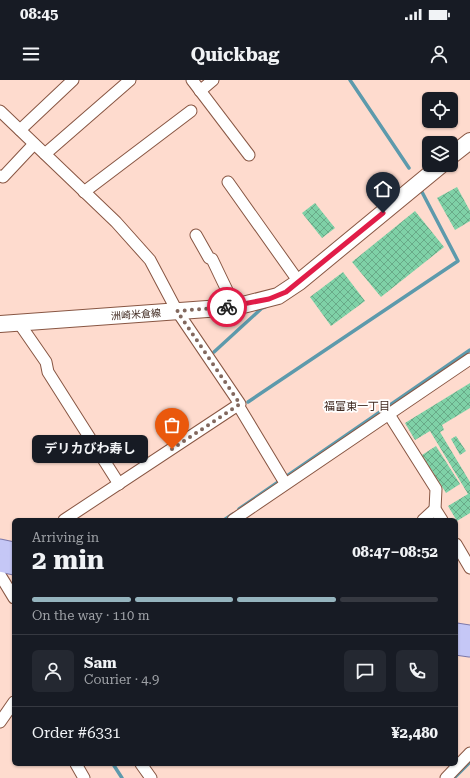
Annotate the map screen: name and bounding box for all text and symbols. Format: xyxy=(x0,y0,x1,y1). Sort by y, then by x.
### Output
text: 08:45 xyxy=(20,5,58,23)
icon: menu xyxy=(20,43,42,65)
icon: person xyxy=(428,43,450,65)
text: Quickbag xyxy=(191,44,279,65)
map controls xyxy=(422,92,458,172)
button: locate xyxy=(422,92,458,128)
button: layers xyxy=(422,136,458,172)
pin xyxy=(366,172,400,213)
icon: home xyxy=(372,178,394,200)
courier xyxy=(207,287,247,327)
icon: bike xyxy=(216,296,238,318)
street label: 洲崎米倉線 xyxy=(111,307,161,322)
district label: 福富東一丁目 xyxy=(324,400,390,413)
pin xyxy=(155,408,189,449)
icon: bag xyxy=(161,414,183,436)
callout: デリカびわ寿し xyxy=(32,435,148,463)
text: デリカびわ寿し xyxy=(44,441,136,456)
text: Arriving in xyxy=(32,530,99,545)
text: 08:47–08:52 xyxy=(352,543,438,561)
text: 2 min xyxy=(32,545,104,575)
text: On the way · 110 m xyxy=(32,608,149,623)
button: person xyxy=(32,650,74,692)
button: chat xyxy=(344,650,386,692)
button: phone xyxy=(396,650,438,692)
text: Sam xyxy=(84,654,117,672)
text: Courier · 4.9 xyxy=(84,672,159,687)
text: Order #6331 xyxy=(32,724,121,742)
text: ¥2,480 xyxy=(391,724,438,742)

